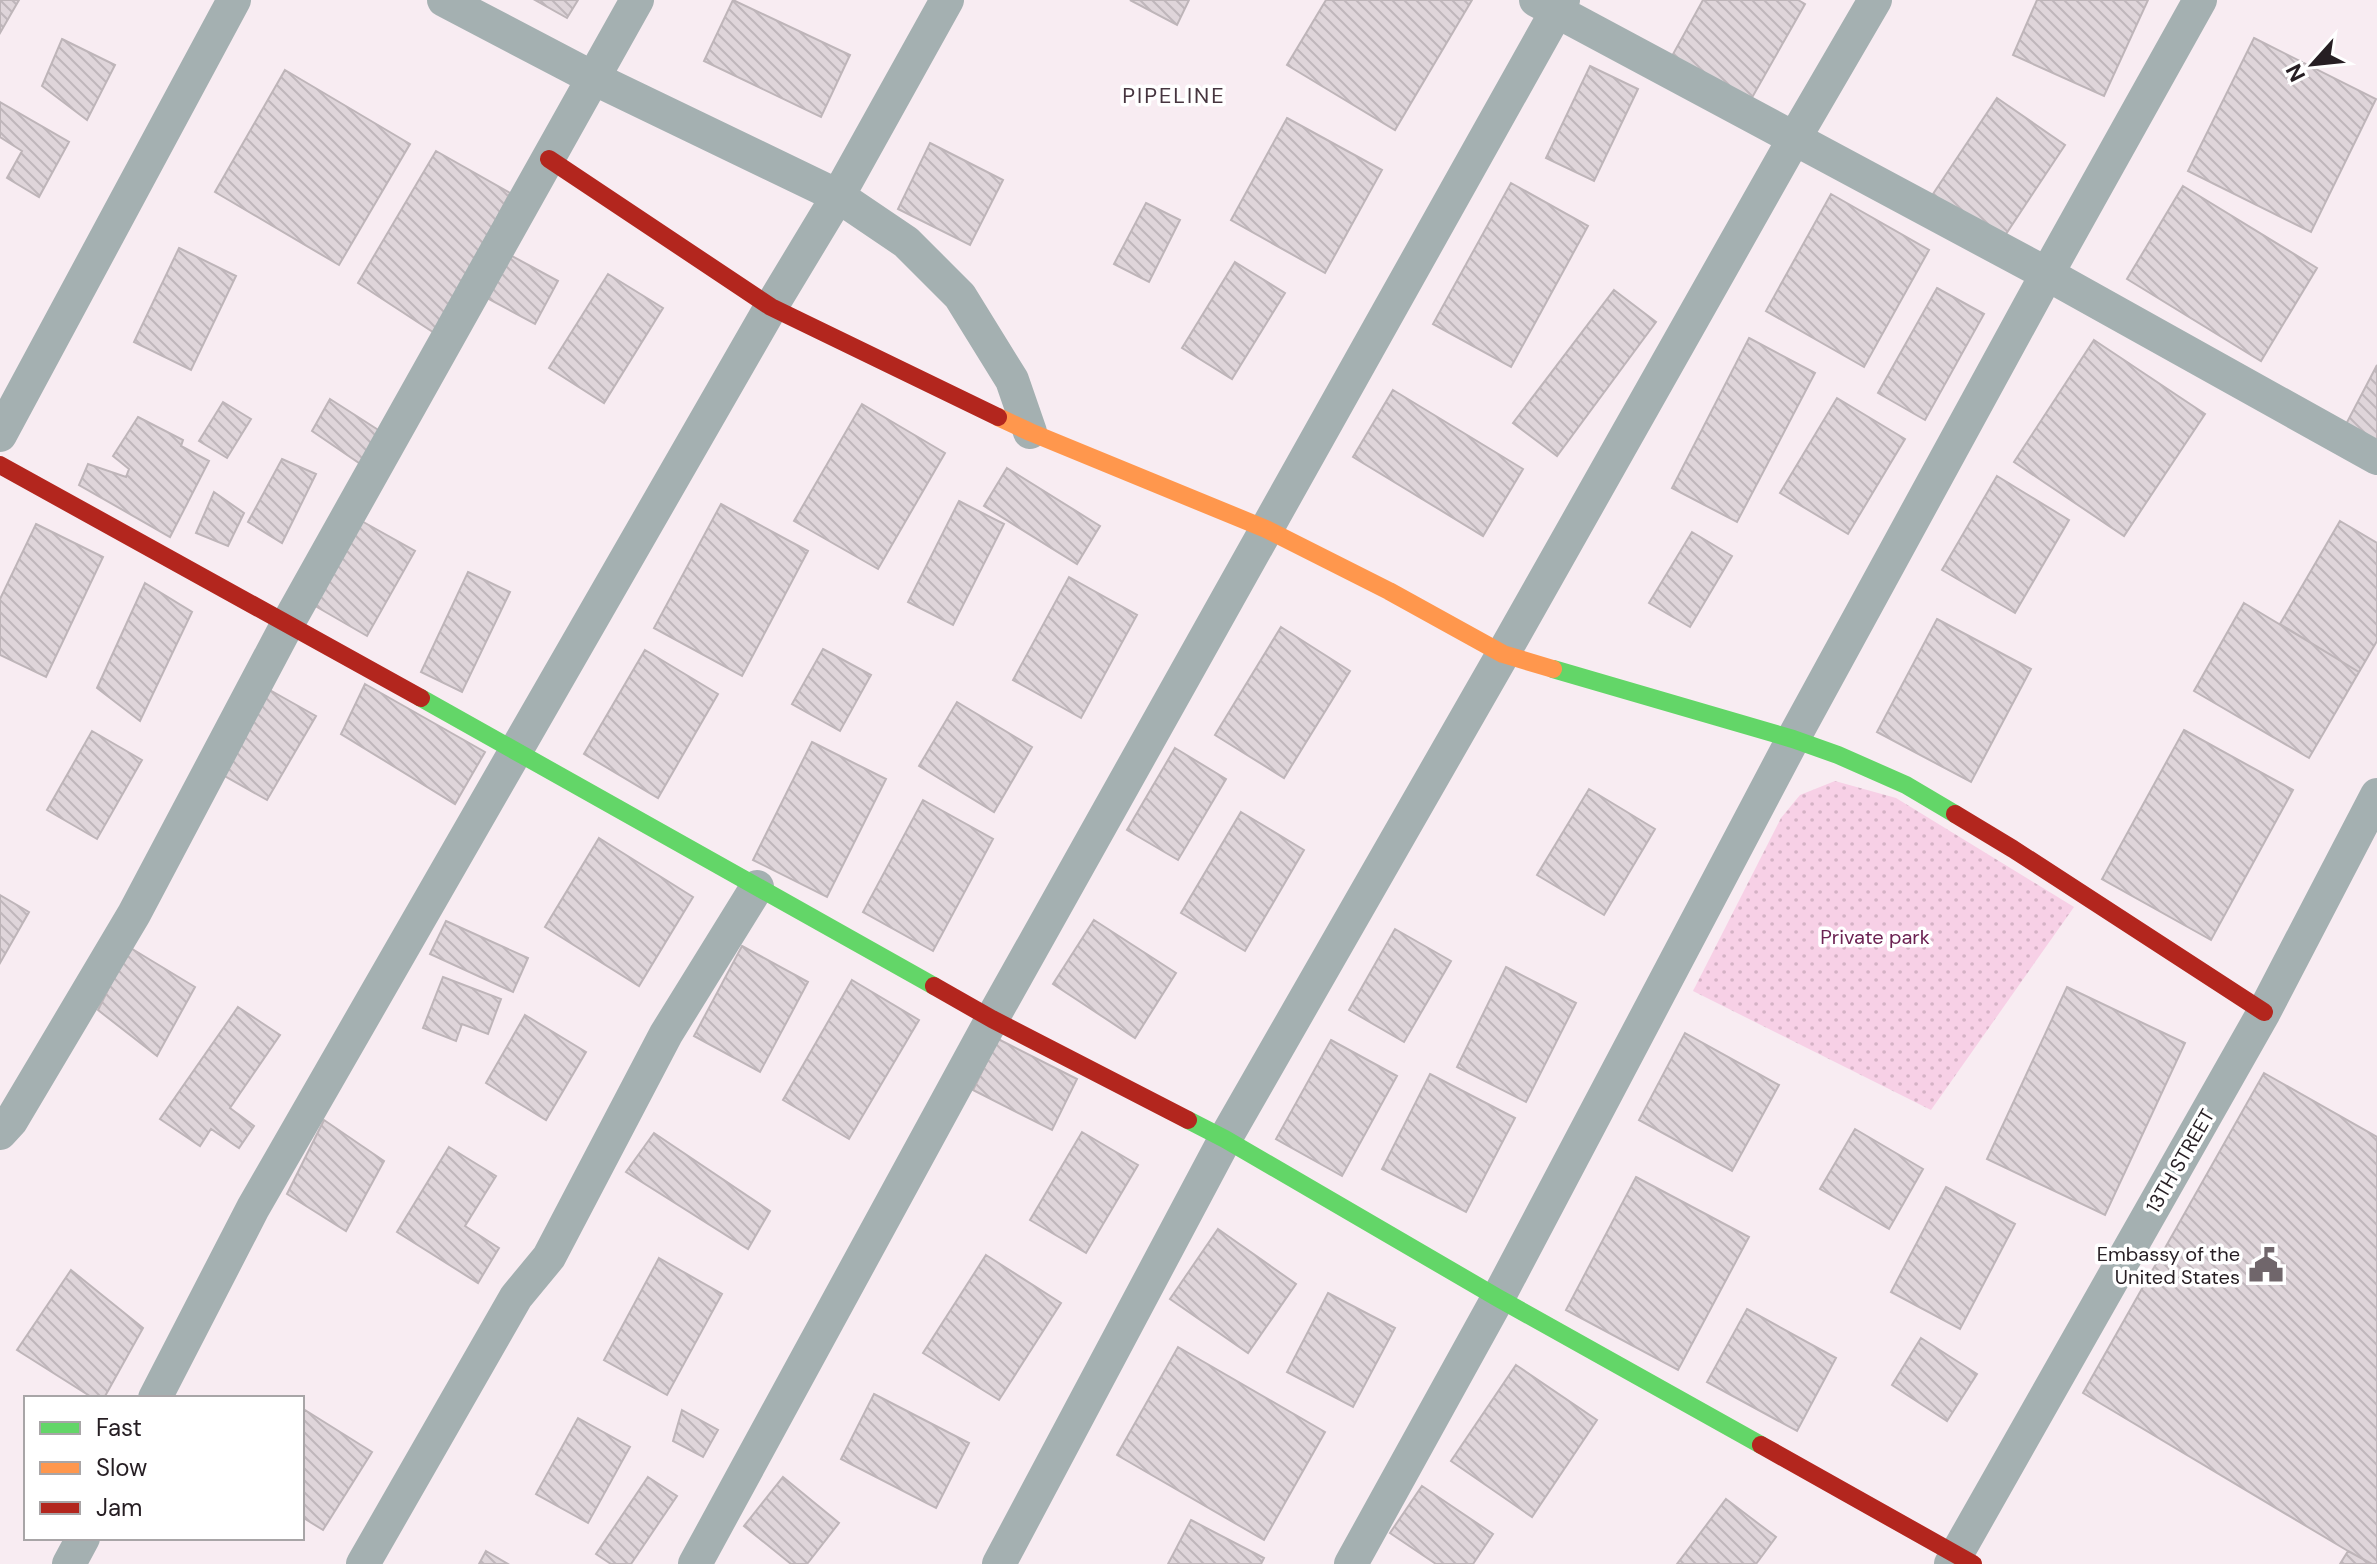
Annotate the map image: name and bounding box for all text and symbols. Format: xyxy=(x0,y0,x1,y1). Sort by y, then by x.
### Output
north arrow xyxy=(2273,24,2353,104)
text: N xyxy=(2279,59,2312,87)
district label: PIPELINE xyxy=(1122,81,1226,110)
park label: Private park xyxy=(1820,924,1930,950)
street label: 13TH STREET xyxy=(2140,1104,2220,1218)
place label: Embassy of the United States xyxy=(2097,1241,2240,1290)
public building icon: Embassy of the United States xyxy=(2247,1246,2285,1284)
legend xyxy=(24,1396,304,1540)
text: Fast xyxy=(96,1412,142,1443)
text: Slow xyxy=(96,1452,147,1483)
text: Jam xyxy=(96,1492,142,1523)

